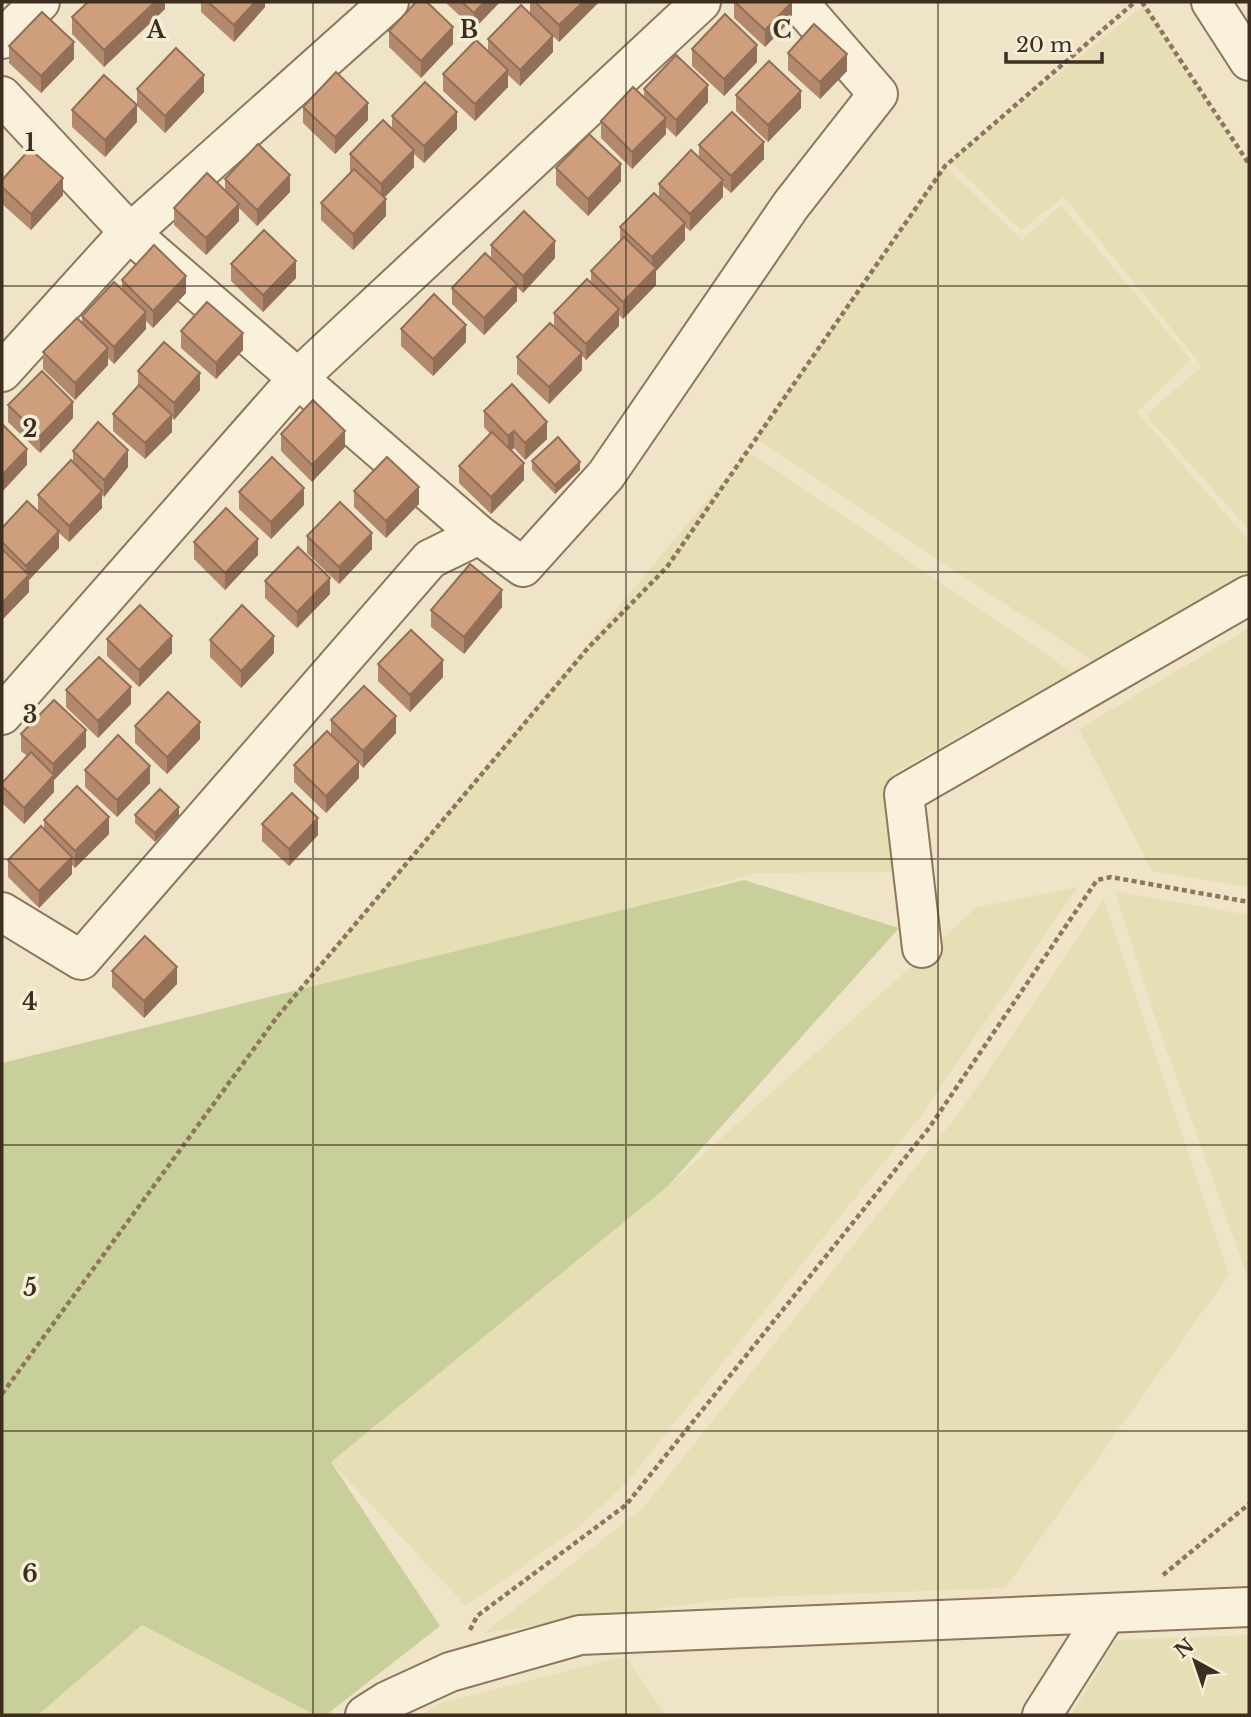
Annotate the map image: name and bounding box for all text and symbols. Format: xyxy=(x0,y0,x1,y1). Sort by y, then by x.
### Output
text: A xyxy=(146,16,167,44)
text: B xyxy=(460,16,478,44)
text: C xyxy=(773,16,791,44)
scale bar xyxy=(1006,21,1102,65)
text: 20 m xyxy=(1016,32,1073,58)
text: 1 xyxy=(25,129,35,157)
text: 2 xyxy=(23,415,37,443)
text: 3 xyxy=(23,701,37,729)
text: 4 xyxy=(22,988,38,1016)
text: 5 xyxy=(23,1274,37,1302)
text: 6 xyxy=(22,1560,38,1588)
north arrow xyxy=(1160,1626,1230,1696)
text: N xyxy=(1170,1634,1199,1663)

